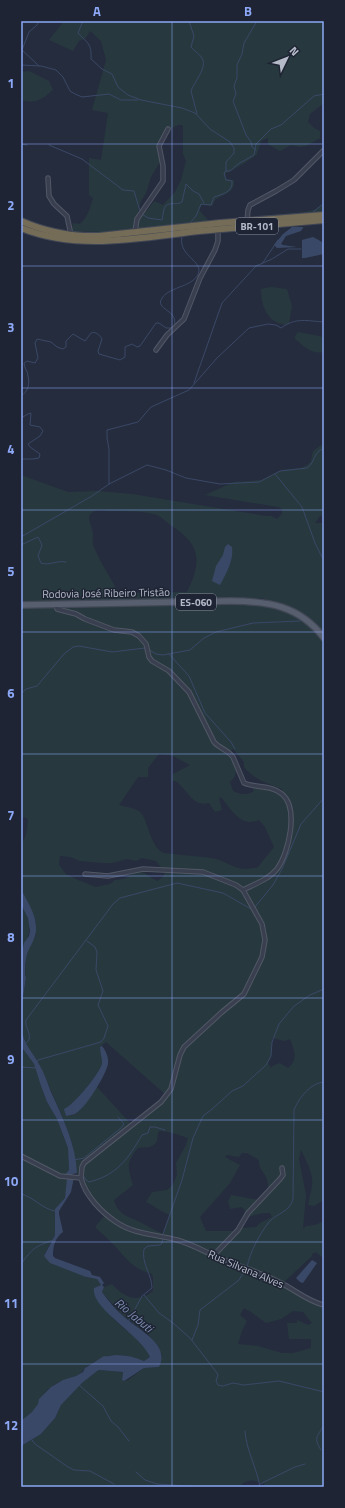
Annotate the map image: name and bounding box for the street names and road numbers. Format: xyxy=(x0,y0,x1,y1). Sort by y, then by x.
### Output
road number: BR-101 xyxy=(236,218,278,234)
street label: Rodovia José Ribeiro Tristão xyxy=(42,584,170,602)
road number: ES-060 xyxy=(176,594,216,610)
street label: Rua Silvana Alves xyxy=(206,1246,286,1292)

